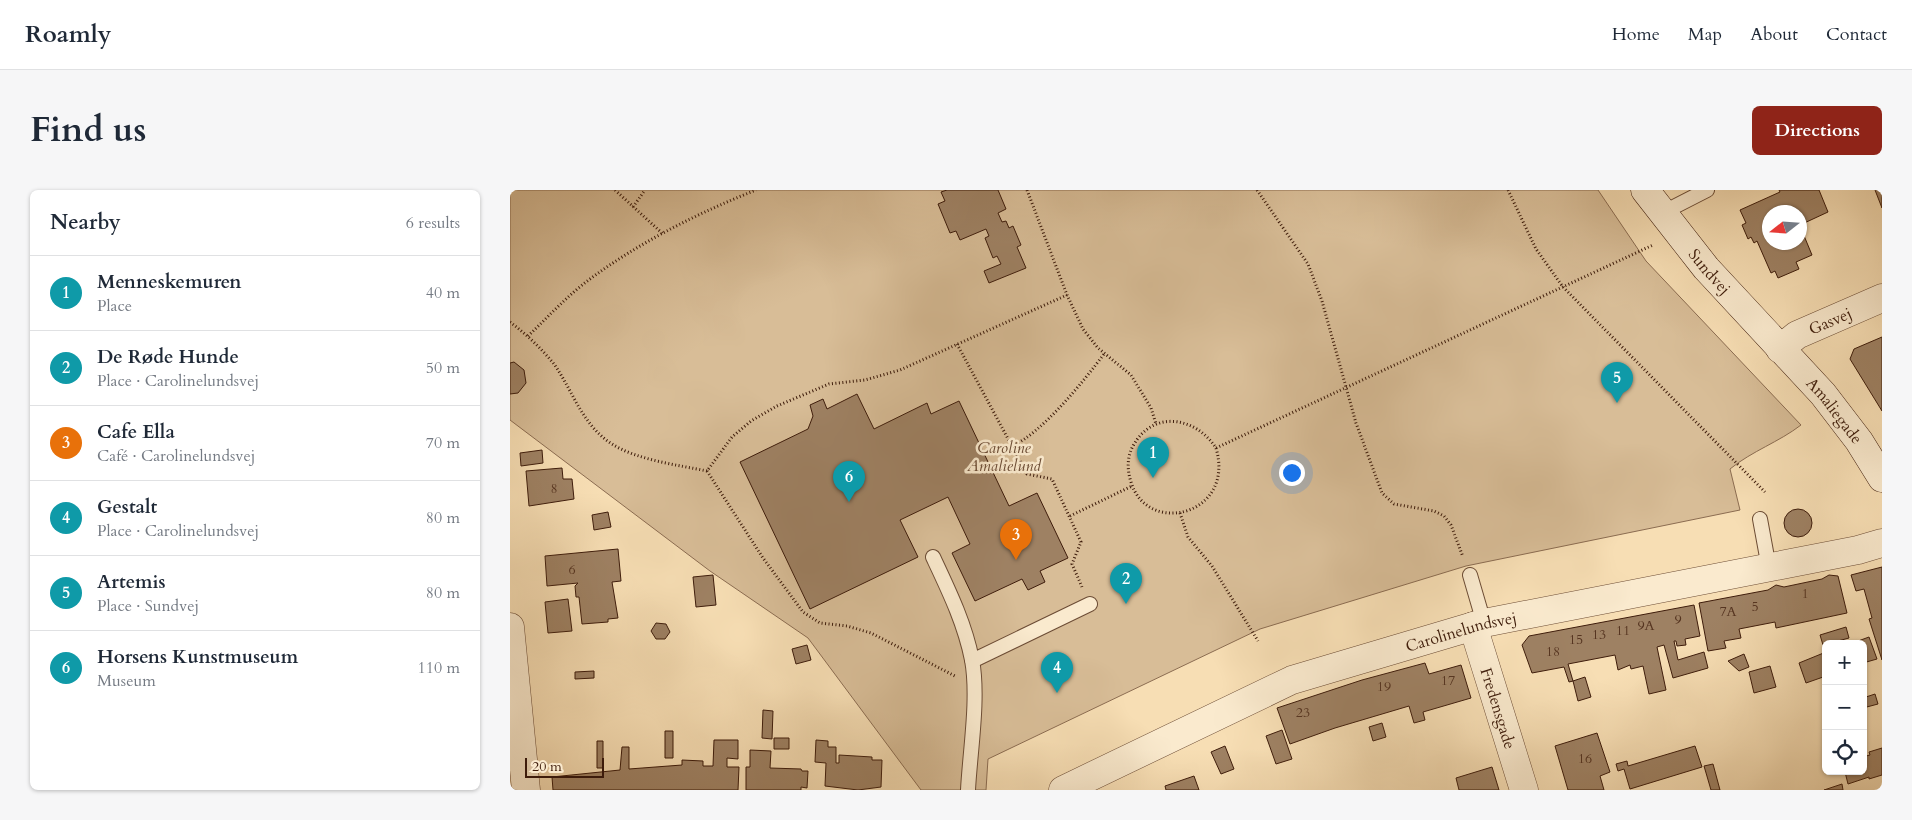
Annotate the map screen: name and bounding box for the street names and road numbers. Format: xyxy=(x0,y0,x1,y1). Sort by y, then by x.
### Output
street label: Sundvej xyxy=(1683,244,1735,300)
street label: Gasvej xyxy=(1805,303,1855,341)
street label: Amaliegade xyxy=(1801,373,1867,449)
street label: Carolinelundsvej xyxy=(1403,607,1519,658)
street label: Fredensgade xyxy=(1475,665,1521,752)

